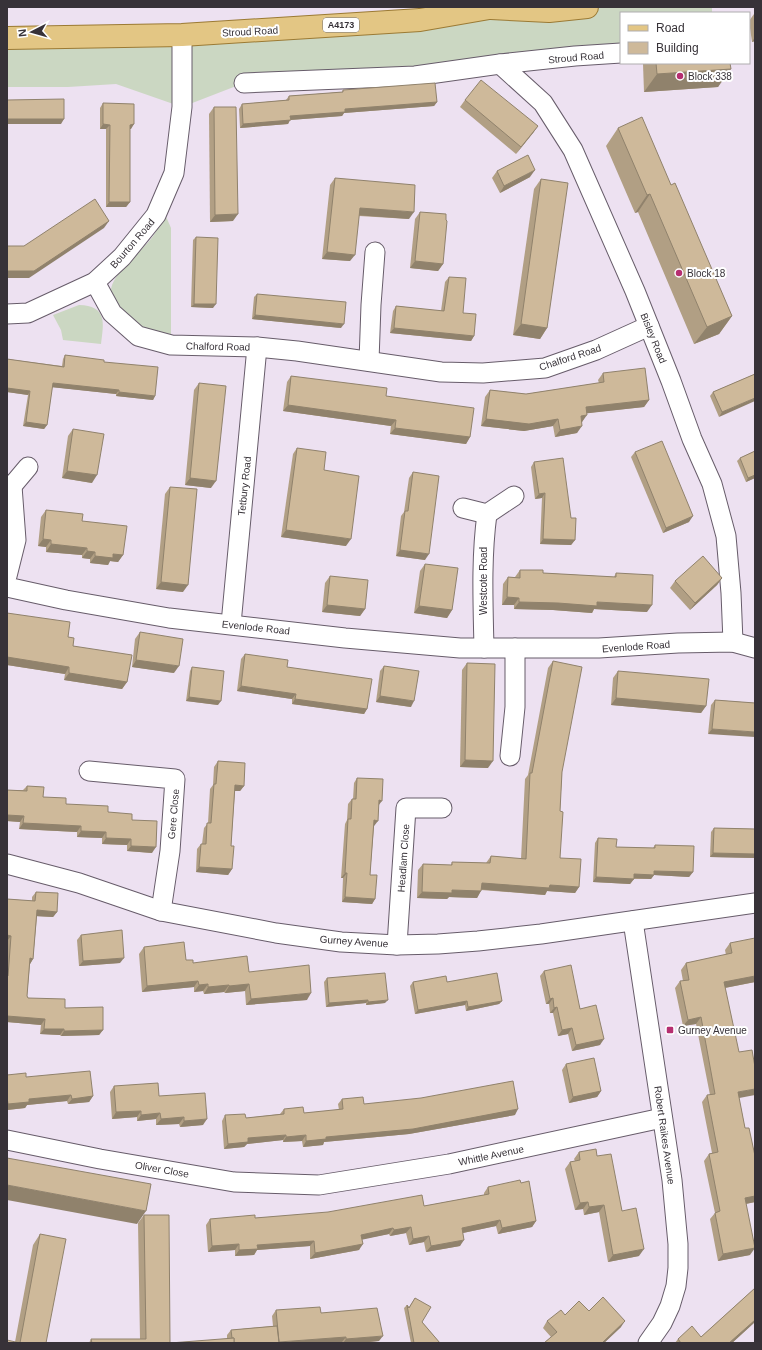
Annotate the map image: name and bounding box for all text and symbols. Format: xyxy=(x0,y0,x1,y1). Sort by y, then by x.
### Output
north arrow xyxy=(12,12,52,52)
legend xyxy=(620,12,750,64)
road number: A4173 xyxy=(323,18,359,32)
text: Road xyxy=(656,21,685,35)
street label: Stroud Road xyxy=(222,25,278,38)
text: N xyxy=(16,28,28,38)
text: Building xyxy=(656,41,699,55)
street label: Stroud Road xyxy=(548,50,604,65)
marker: Block 338 xyxy=(675,71,685,81)
place label: Block 338 xyxy=(688,71,732,82)
street label: Bourton Road xyxy=(108,216,157,270)
marker: Block 18 xyxy=(674,268,684,278)
place label: Block 18 xyxy=(687,268,726,279)
street label: Bisley Road xyxy=(638,311,669,365)
street label: Chalford Road xyxy=(186,340,250,353)
street label: Chalford Road xyxy=(538,342,603,373)
street label: Tetbury Road xyxy=(236,456,253,516)
street label: Westcote Road xyxy=(478,547,489,615)
street label: Evenlode Road xyxy=(221,618,291,637)
street label: Evenlode Road xyxy=(602,639,671,654)
street label: Gere Close xyxy=(166,788,181,840)
street label: Headlam Close xyxy=(396,823,411,893)
street label: Gurney Avenue xyxy=(319,934,389,949)
marker: Gurney Avenue xyxy=(665,1025,675,1035)
place label: Gurney Avenue xyxy=(678,1025,747,1036)
street label: Robert Raikes Avenue xyxy=(652,1085,677,1185)
street label: Whittle Avenue xyxy=(457,1143,525,1168)
street label: Oliver Close xyxy=(134,1159,190,1180)

